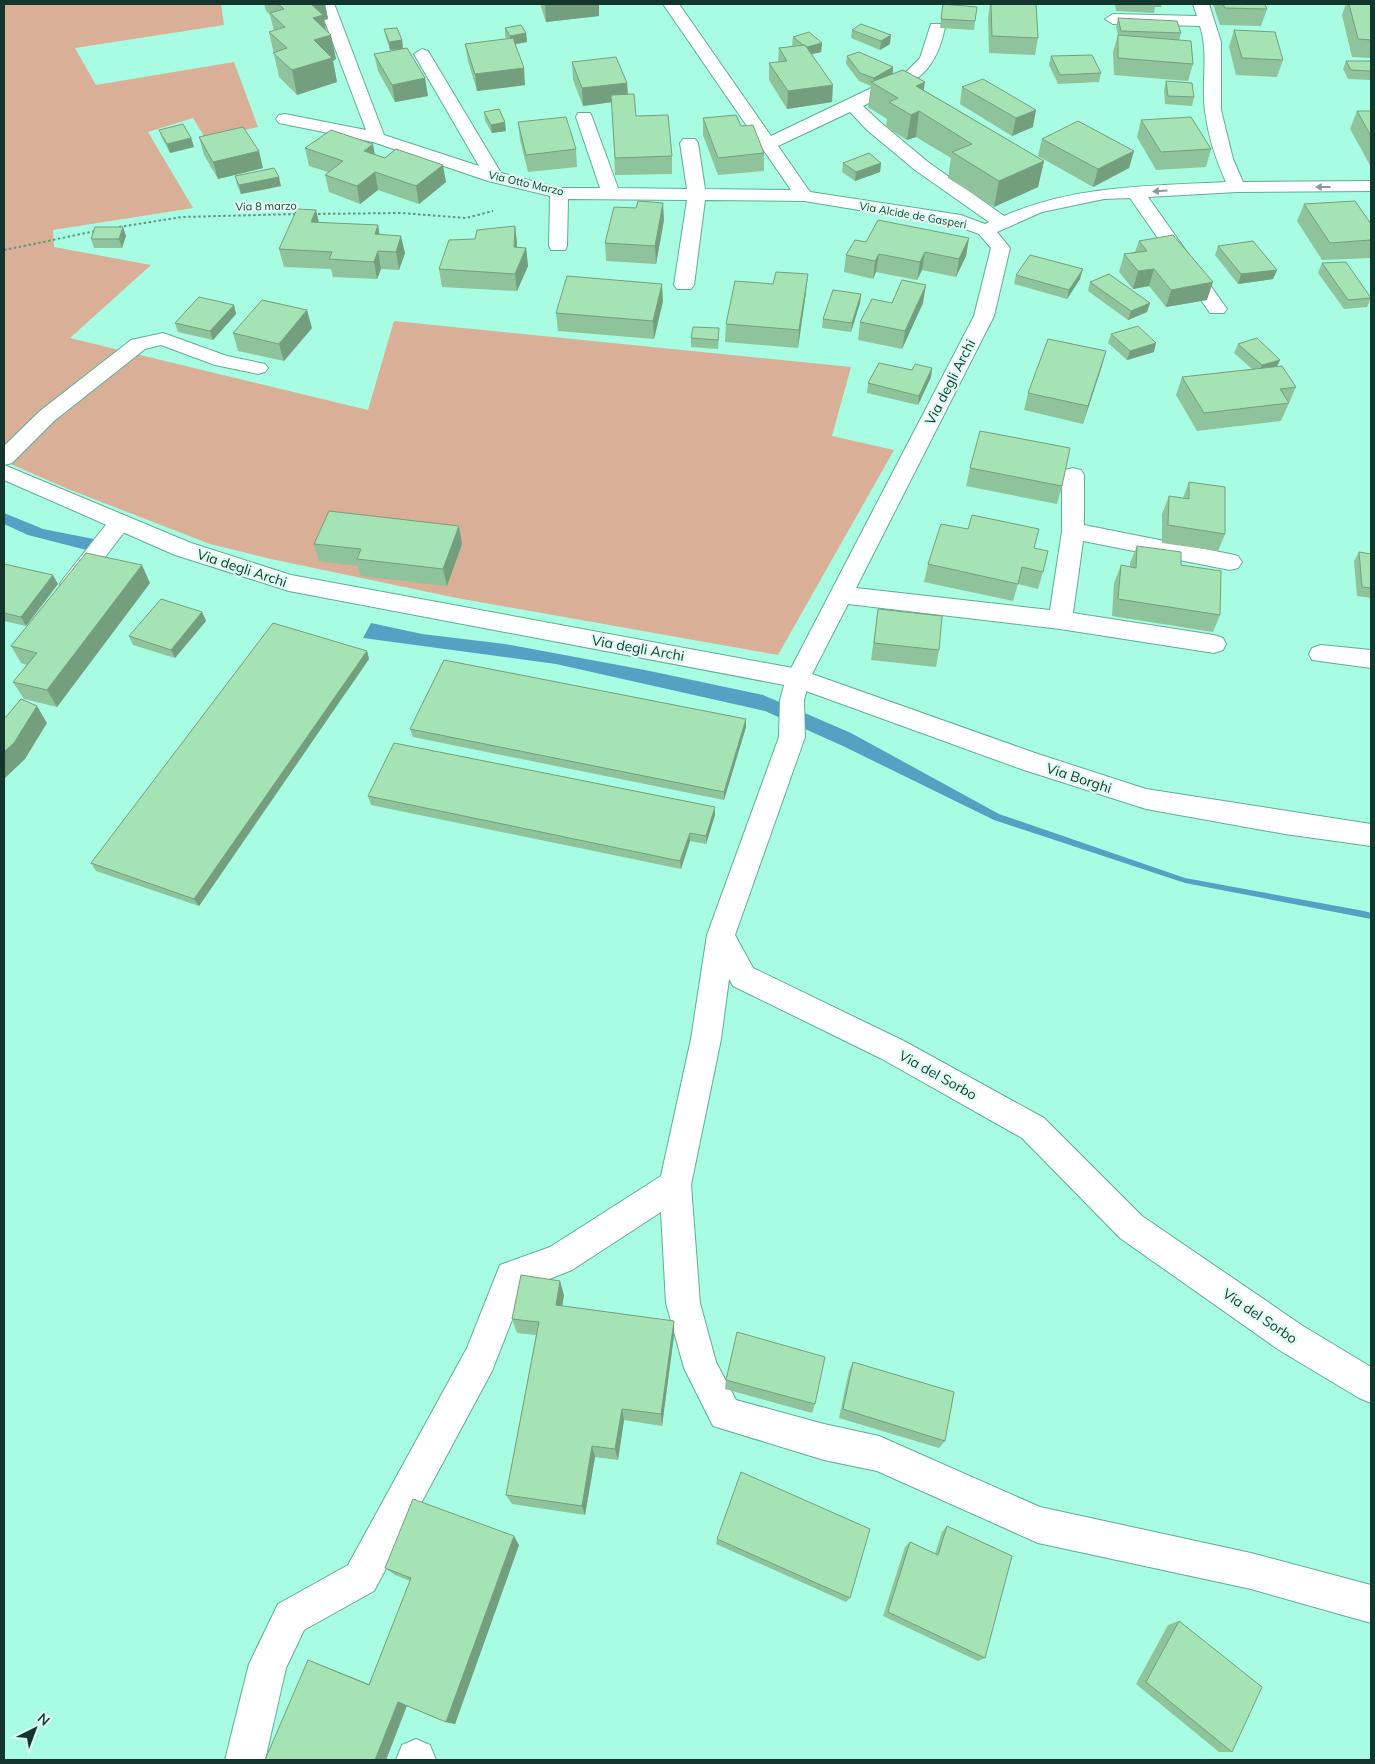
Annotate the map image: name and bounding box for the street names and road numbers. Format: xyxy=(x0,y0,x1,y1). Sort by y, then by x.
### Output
street label: Via Otto Marzo xyxy=(487,168,565,198)
street label: Via 8 marzo xyxy=(235,198,297,214)
street label: Via Alcide de Gasperi xyxy=(858,199,968,231)
street label: Via degli Archi xyxy=(921,336,979,428)
street label: Via degli Archi xyxy=(195,545,289,591)
street label: Via degli Archi xyxy=(590,631,686,665)
street label: Via Borghi xyxy=(1044,759,1114,797)
street label: Via del Sorbo xyxy=(896,1046,980,1104)
street label: Via del Sorbo xyxy=(1219,1284,1301,1348)

